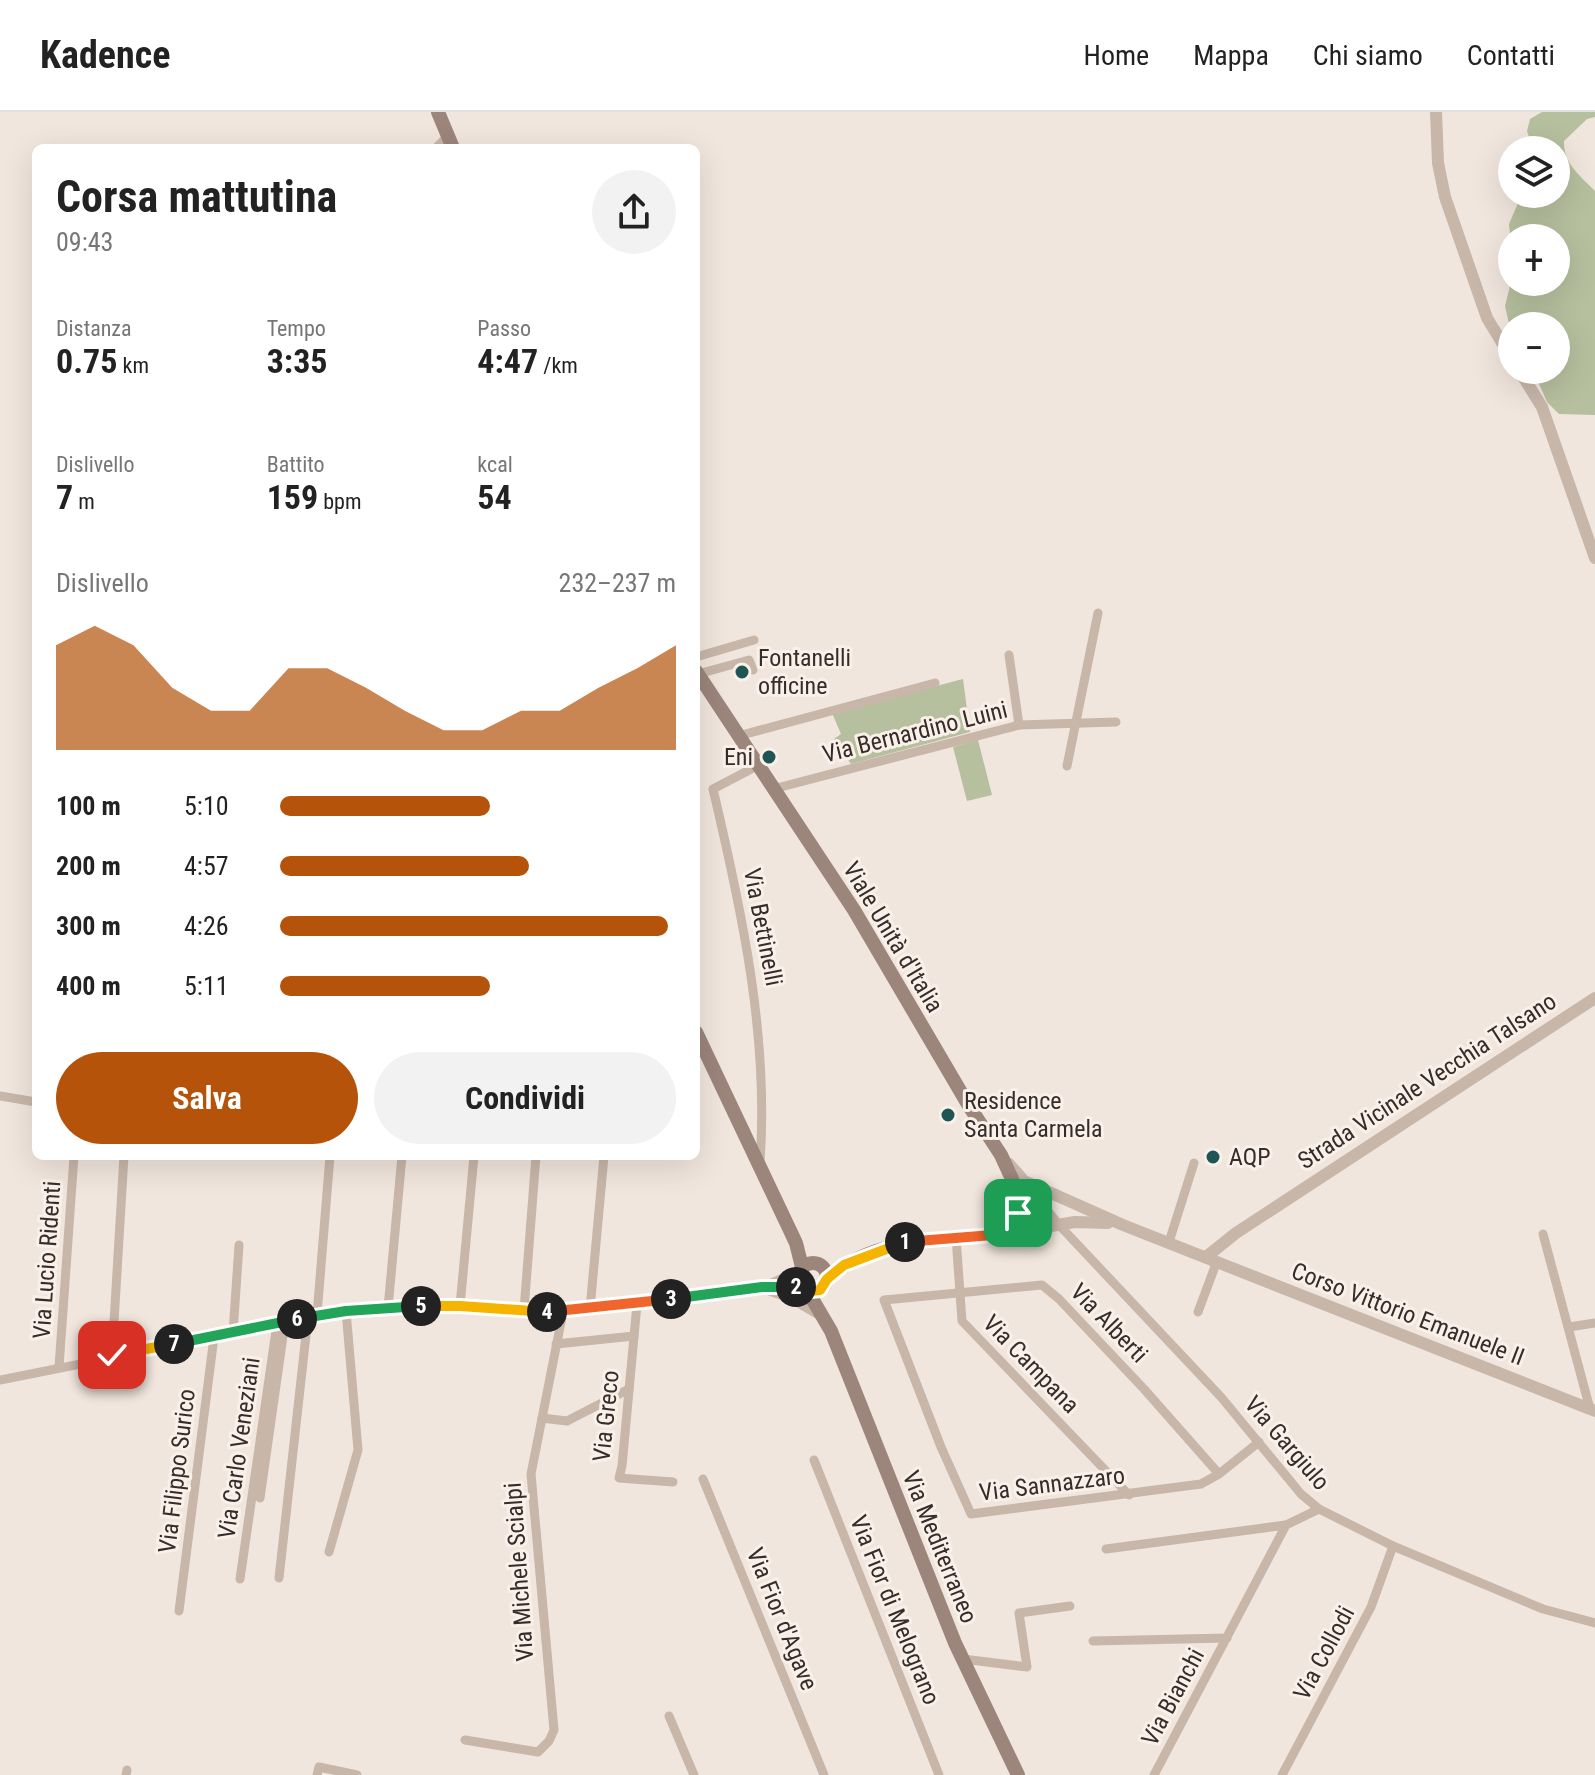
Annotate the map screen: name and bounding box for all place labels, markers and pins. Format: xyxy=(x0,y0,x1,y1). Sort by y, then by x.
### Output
place label: Fontanelli officine xyxy=(758,644,851,700)
marker: Fontanelli officine xyxy=(733,663,751,681)
place label: Eni xyxy=(724,743,753,771)
marker: Eni xyxy=(760,748,778,766)
place label: Residence Santa Carmela xyxy=(964,1087,1102,1143)
marker: Residence Santa Carmela xyxy=(939,1106,957,1124)
place label: AQP xyxy=(1229,1143,1270,1171)
marker: AQP xyxy=(1204,1148,1222,1166)
pin xyxy=(984,1179,1052,1247)
pin: 1 xyxy=(885,1222,925,1262)
pin: 2 xyxy=(776,1267,816,1307)
pin: 3 xyxy=(651,1279,691,1319)
pin: 5 xyxy=(401,1286,441,1326)
pin: 4 xyxy=(527,1292,567,1332)
pin: 6 xyxy=(277,1299,317,1339)
pin xyxy=(78,1321,146,1389)
pin: 7 xyxy=(154,1324,194,1364)

